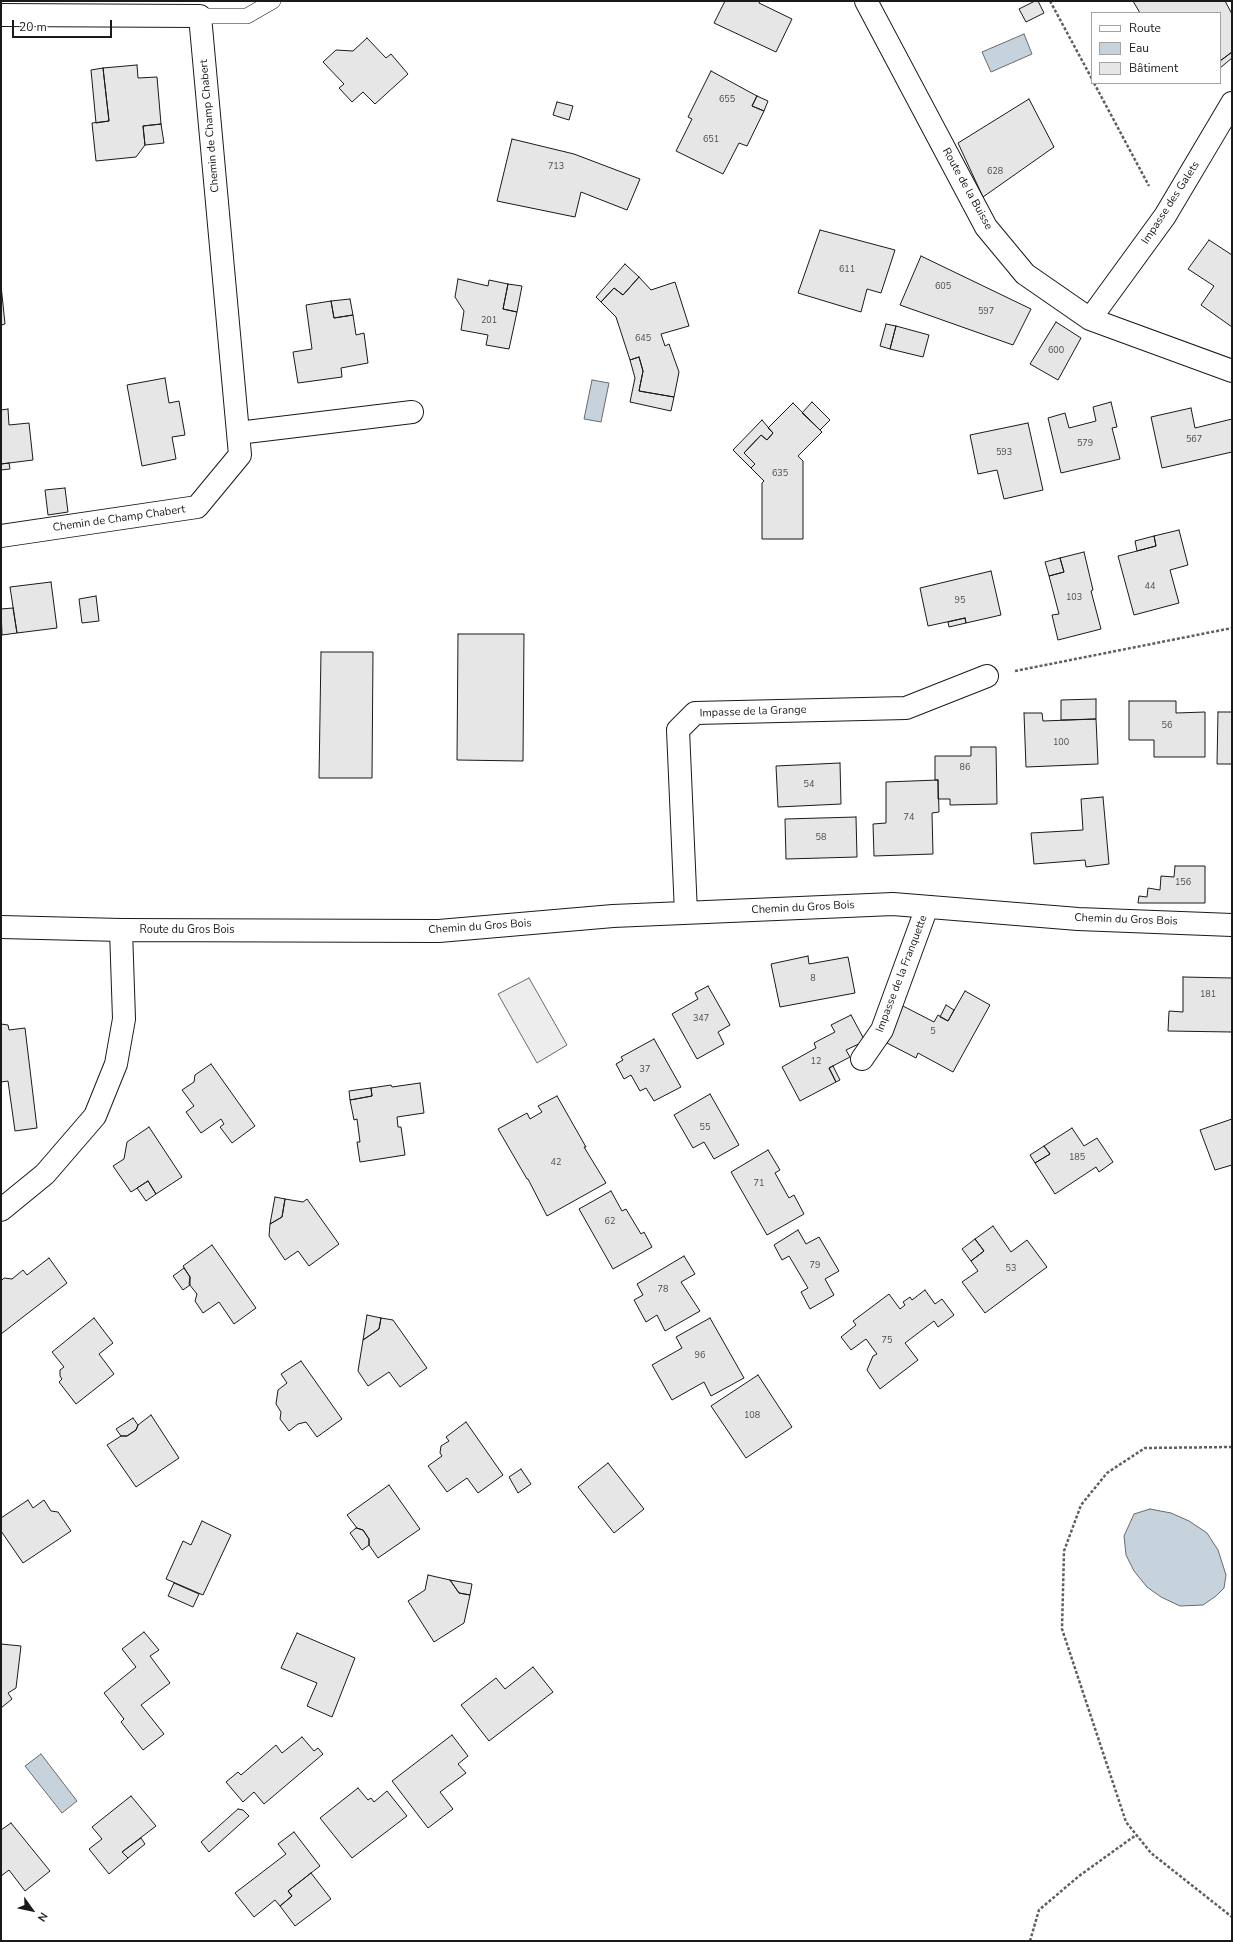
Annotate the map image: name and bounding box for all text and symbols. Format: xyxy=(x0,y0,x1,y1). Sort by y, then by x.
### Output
scale bar xyxy=(14,12,114,38)
legend xyxy=(1091,12,1221,84)
text: 20 m xyxy=(19,19,47,35)
text: Route xyxy=(1129,20,1161,36)
text: Eau xyxy=(1129,40,1149,56)
street label: Chemin de Champ Chabert xyxy=(198,59,222,193)
text: Bâtiment xyxy=(1129,60,1178,76)
house number: 655 xyxy=(719,95,735,105)
house number: 651 xyxy=(703,135,719,145)
street label: Route de la Buisse xyxy=(939,146,995,232)
street label: Impasse des Galets xyxy=(1139,159,1203,247)
house number: 713 xyxy=(548,162,564,172)
house number: 628 xyxy=(987,167,1003,177)
house number: 611 xyxy=(839,265,855,275)
house number: 605 xyxy=(935,282,951,292)
house number: 597 xyxy=(978,307,994,317)
house number: 201 xyxy=(481,316,497,326)
house number: 645 xyxy=(635,334,651,344)
house number: 600 xyxy=(1048,346,1064,356)
house number: 567 xyxy=(1186,435,1202,445)
house number: 579 xyxy=(1077,439,1093,449)
house number: 593 xyxy=(996,448,1012,458)
house number: 635 xyxy=(772,469,788,479)
street label: Chemin de Champ Chabert xyxy=(52,503,186,535)
house number: 44 xyxy=(1145,582,1155,592)
house number: 103 xyxy=(1066,593,1082,603)
house number: 95 xyxy=(955,596,965,606)
street label: Impasse de la Grange xyxy=(699,704,807,720)
house number: 56 xyxy=(1162,721,1172,731)
house number: 100 xyxy=(1053,738,1069,748)
house number: 86 xyxy=(960,763,970,773)
house number: 54 xyxy=(804,780,814,790)
house number: 74 xyxy=(904,813,914,823)
house number: 58 xyxy=(816,833,826,843)
house number: 156 xyxy=(1175,878,1191,888)
street label: Chemin du Gros Bois xyxy=(751,899,855,917)
street label: Chemin du Gros Bois xyxy=(1074,912,1178,928)
street label: Impasse de la Franquette xyxy=(874,914,930,1034)
street label: Chemin du Gros Bois xyxy=(428,917,532,937)
street label: Route du Gros Bois xyxy=(140,923,234,937)
house number: 8 xyxy=(810,974,816,984)
house number: 181 xyxy=(1200,990,1216,1000)
house number: 347 xyxy=(693,1014,709,1024)
house number: 5 xyxy=(930,1027,936,1037)
house number: 12 xyxy=(811,1057,821,1067)
house number: 37 xyxy=(640,1065,650,1075)
house number: 55 xyxy=(700,1123,710,1133)
house number: 185 xyxy=(1069,1153,1085,1163)
house number: 42 xyxy=(551,1158,561,1168)
house number: 71 xyxy=(754,1179,764,1189)
house number: 62 xyxy=(605,1217,615,1227)
house number: 79 xyxy=(810,1261,820,1271)
house number: 53 xyxy=(1006,1264,1016,1274)
house number: 78 xyxy=(658,1285,668,1295)
house number: 75 xyxy=(882,1336,892,1346)
house number: 96 xyxy=(695,1351,705,1361)
house number: 108 xyxy=(744,1411,760,1421)
north arrow xyxy=(12,1890,52,1930)
text: N xyxy=(34,1909,51,1924)

